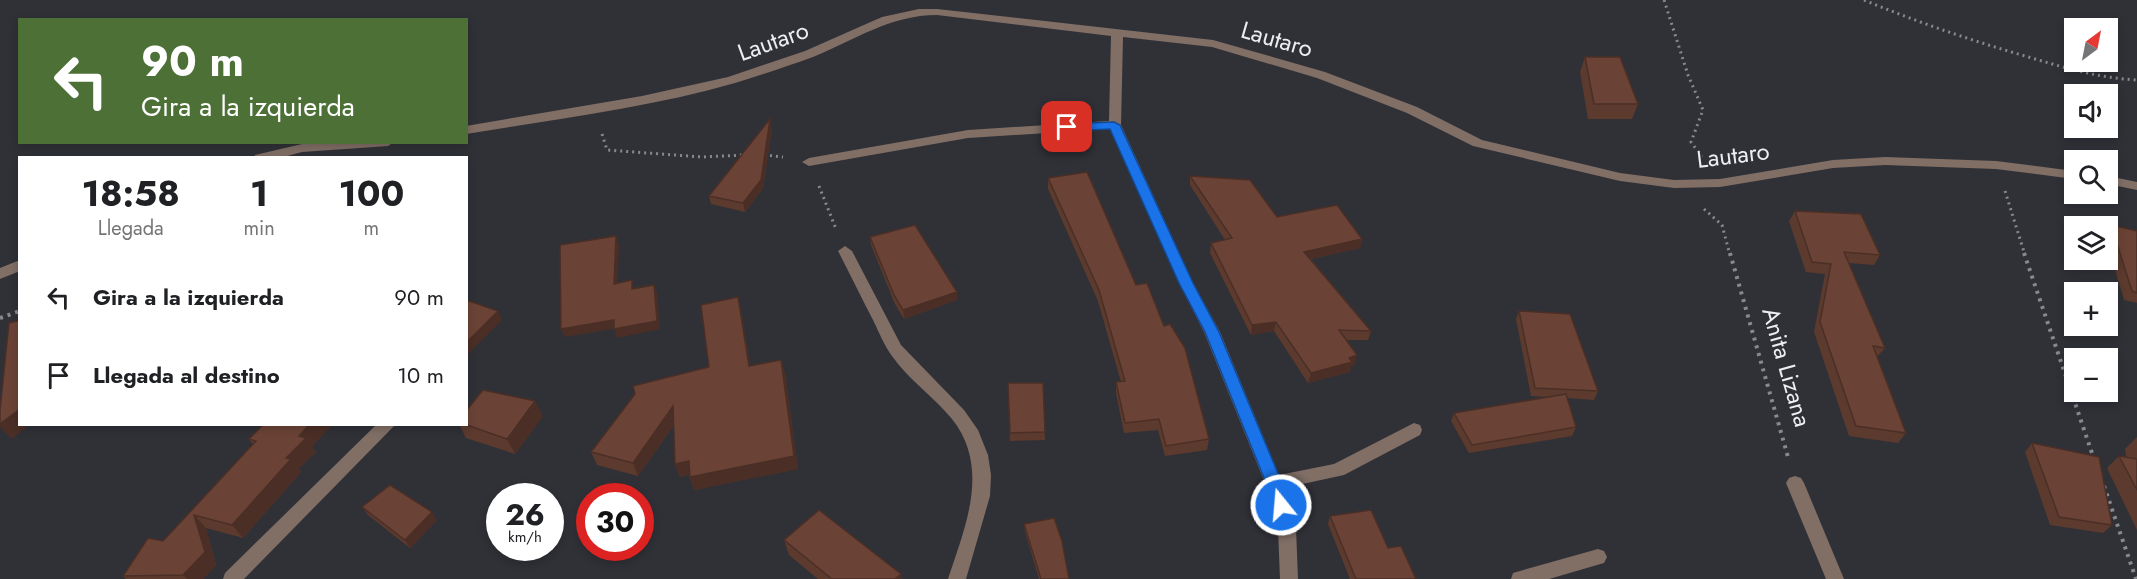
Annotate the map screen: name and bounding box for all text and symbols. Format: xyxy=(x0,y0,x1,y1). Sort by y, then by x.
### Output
street label: Lautaro xyxy=(733,12,813,70)
street label: Lautaro xyxy=(1237,12,1317,66)
north arrow xyxy=(2064,18,2118,72)
map controls xyxy=(2064,18,2118,402)
text: 90 m xyxy=(141,31,244,92)
icon: left xyxy=(42,42,120,120)
button: sound xyxy=(2064,84,2118,138)
text: Gira a la izquierda xyxy=(141,87,355,126)
pin xyxy=(1041,101,1092,152)
icon: arrive xyxy=(1050,110,1083,143)
street label: Lautaro xyxy=(1695,133,1771,177)
button: search xyxy=(2064,150,2118,204)
text: 18:58 xyxy=(82,167,180,219)
text: 1 xyxy=(250,167,268,219)
text: 100 xyxy=(338,167,404,219)
text: Llegada xyxy=(98,214,164,243)
text: min xyxy=(243,214,275,243)
text: m xyxy=(364,214,379,243)
button: layers xyxy=(2064,216,2118,270)
icon: left xyxy=(42,281,75,314)
text: Gira a la izquierda xyxy=(93,281,284,313)
text: 90 m xyxy=(394,281,444,313)
button: + xyxy=(2064,282,2118,336)
street label: Anita Lizana xyxy=(1753,303,1821,431)
button: − xyxy=(2064,348,2118,402)
icon: arrive xyxy=(42,359,75,392)
text: Llegada al destino xyxy=(93,359,280,391)
text: 10 m xyxy=(397,359,444,391)
position arrow xyxy=(1249,473,1313,537)
speed limit sign: 30 xyxy=(576,483,654,561)
text: 26 xyxy=(505,493,545,536)
text: km/h xyxy=(508,526,542,548)

